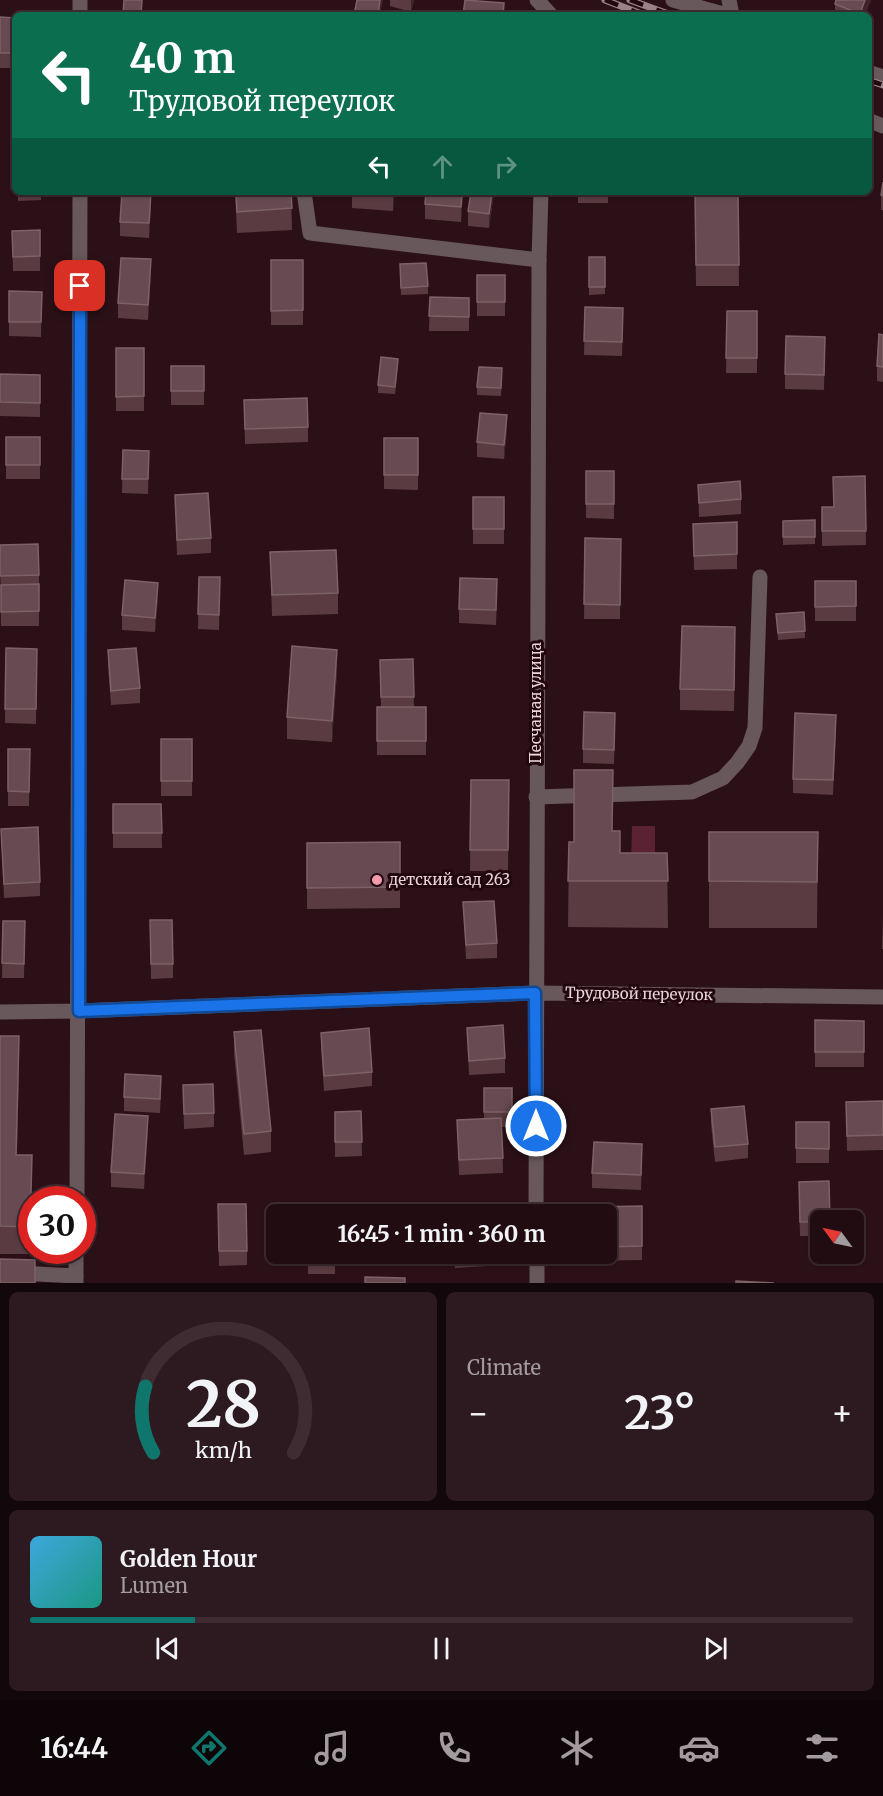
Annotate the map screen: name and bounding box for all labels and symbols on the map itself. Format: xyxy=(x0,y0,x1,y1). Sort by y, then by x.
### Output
pin xyxy=(54,260,105,311)
street label: Песчаная улица xyxy=(526,642,545,764)
place label: детский сад 263 xyxy=(388,870,510,889)
marker: детский сад 263 xyxy=(370,873,384,887)
street label: Трудовой переулок xyxy=(565,983,714,1004)
position arrow xyxy=(504,1094,568,1158)
speed limit sign: 30 xyxy=(18,1186,96,1264)
north arrow xyxy=(810,1210,864,1264)

